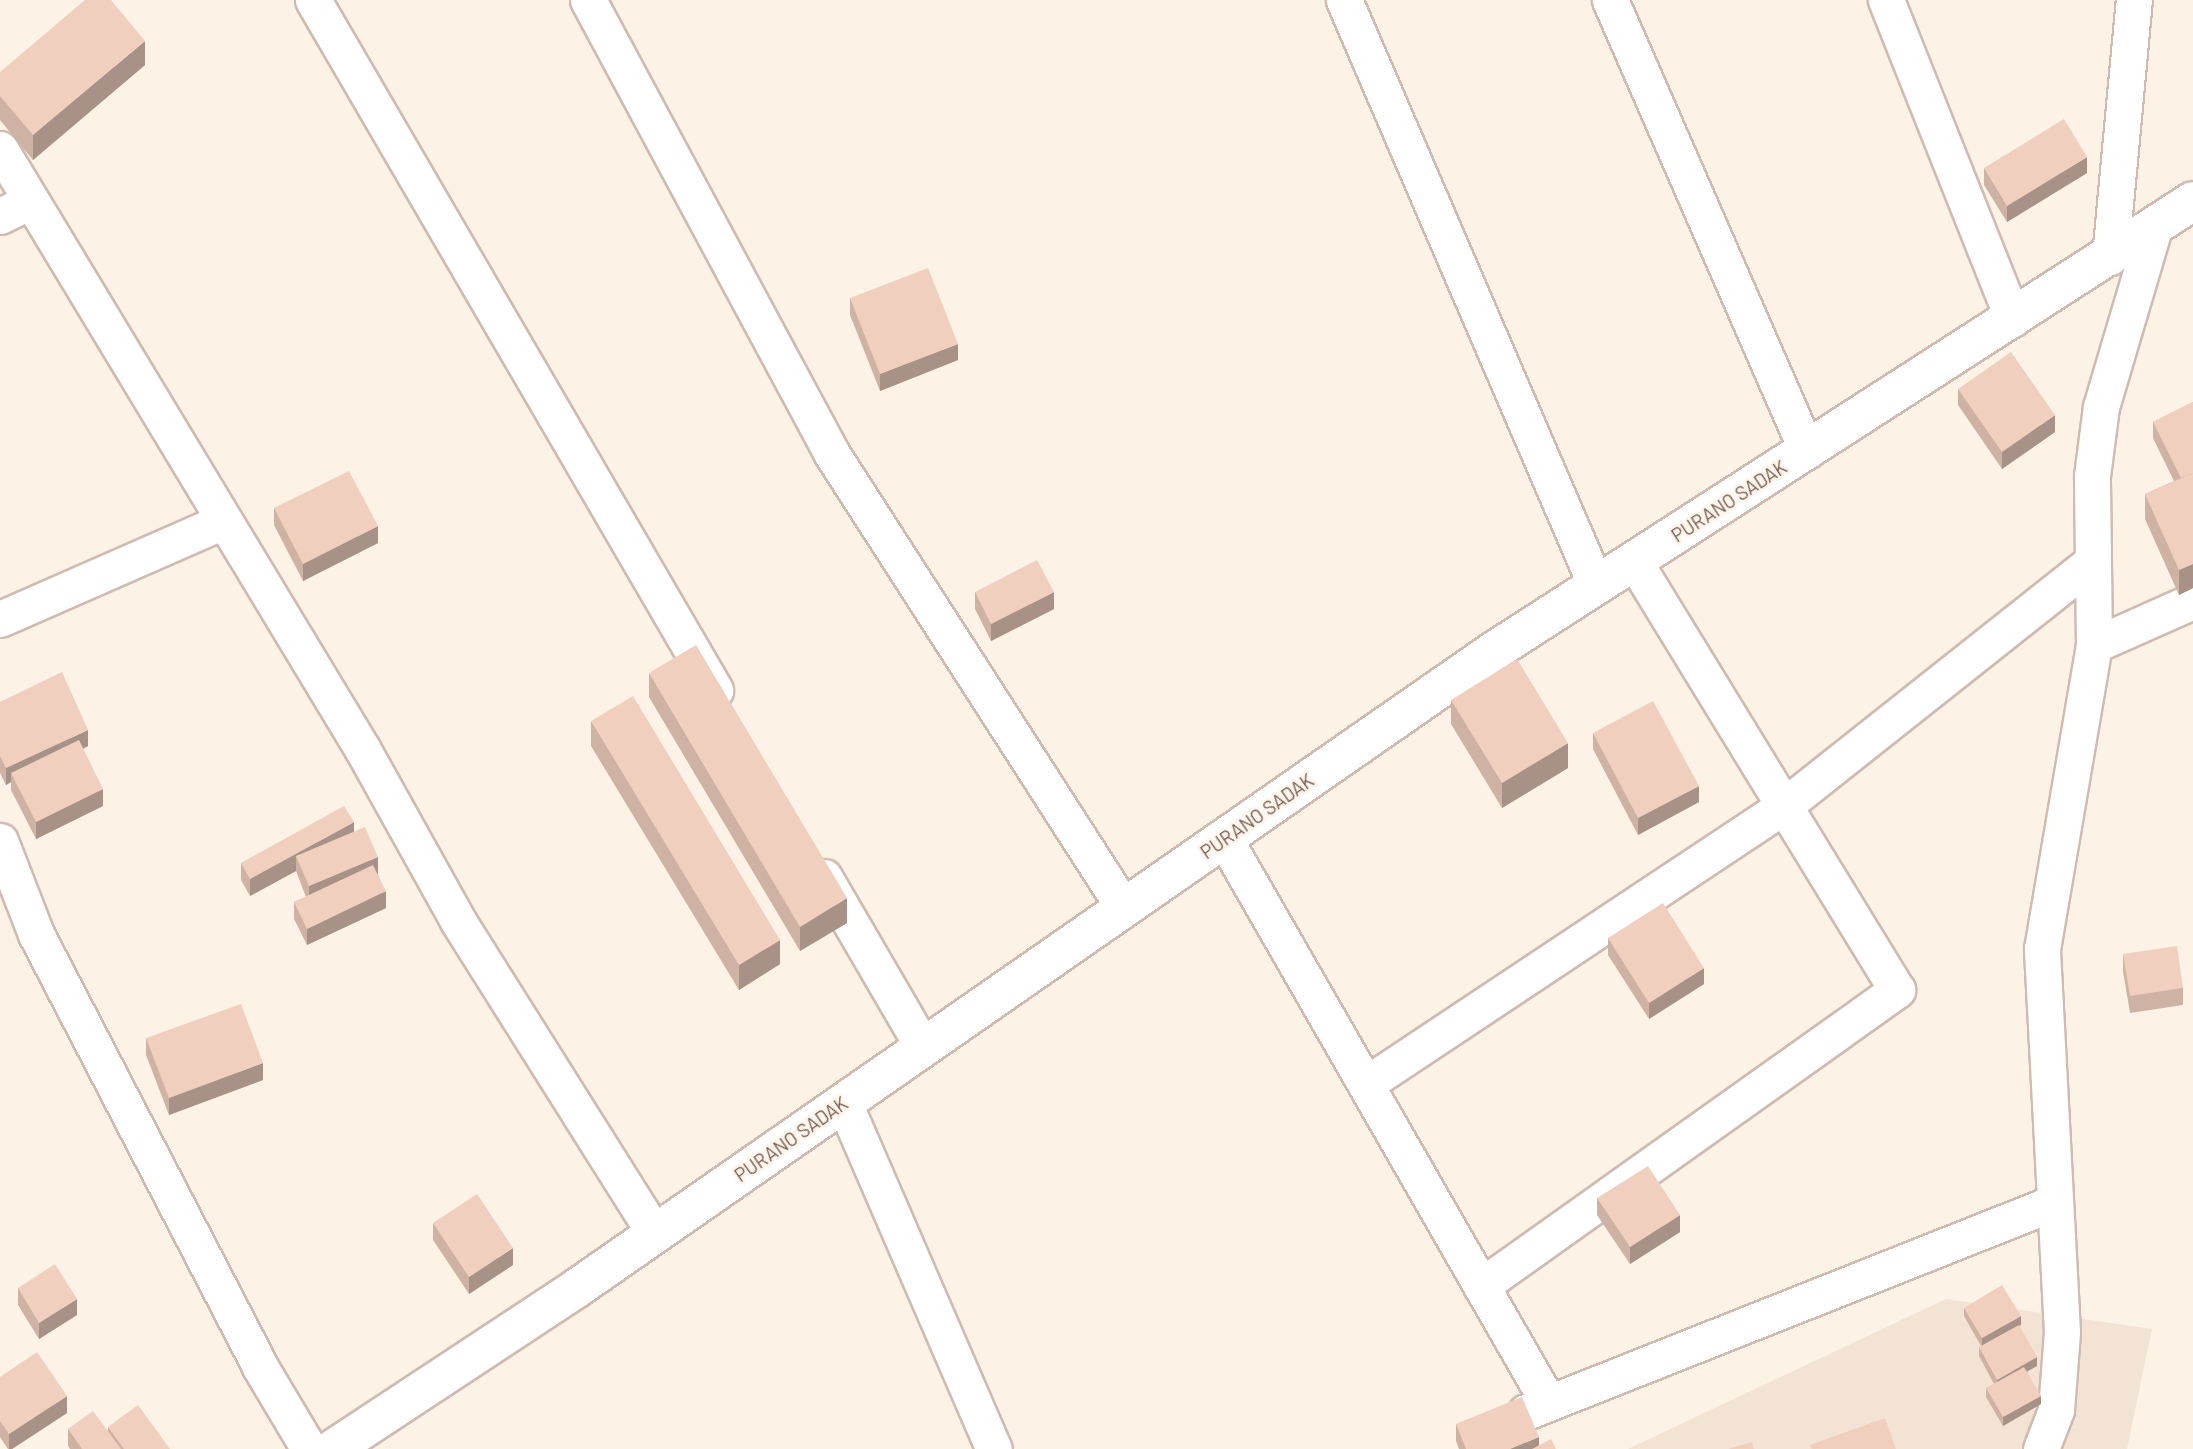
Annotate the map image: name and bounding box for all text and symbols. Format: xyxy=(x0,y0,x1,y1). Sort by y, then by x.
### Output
street label: PURANO SADAK xyxy=(1667,455,1791,547)
street label: PURANO SADAK xyxy=(1196,769,1318,863)
street label: PURANO SADAK xyxy=(730,1092,852,1186)

